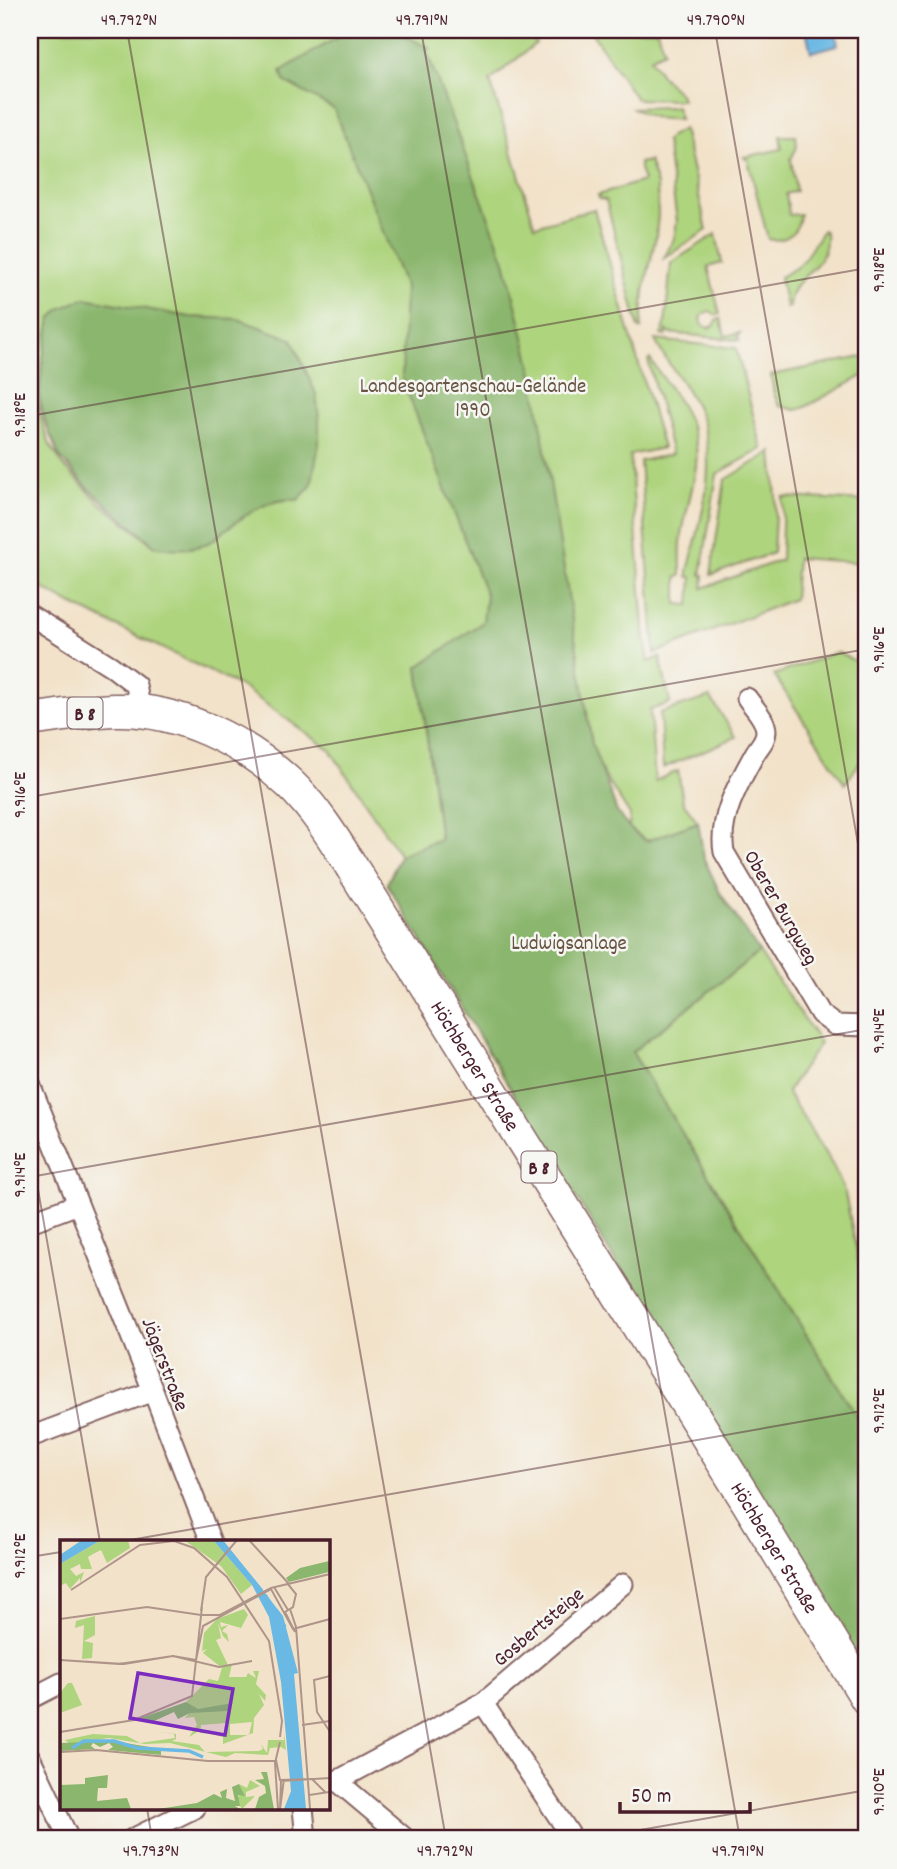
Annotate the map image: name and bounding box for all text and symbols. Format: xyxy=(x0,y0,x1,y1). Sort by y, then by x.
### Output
text: 49.792°N xyxy=(101,9,157,34)
text: 49.791°N xyxy=(396,9,448,34)
text: 49.790°N xyxy=(687,9,745,34)
text: 9.918°E xyxy=(868,248,893,292)
park label: Landesgartenschau-Gelände 1990 xyxy=(360,373,586,427)
text: 9.918°E xyxy=(9,393,34,437)
text: 9.916°E xyxy=(868,627,893,673)
road number: B 8 xyxy=(68,698,102,728)
text: 9.916°E xyxy=(9,772,34,818)
street label: Oberer Burgweg xyxy=(734,846,824,971)
park label: Ludwigsanlage xyxy=(511,930,627,960)
street label: Höchberger Straße xyxy=(421,996,525,1138)
text: 9.914°E xyxy=(868,1009,893,1053)
road number: B 8 xyxy=(522,1152,556,1182)
text: 9.914°E xyxy=(9,1153,34,1197)
street label: Jägerstraße xyxy=(132,1314,195,1416)
text: 9.912°E xyxy=(868,1388,893,1434)
street label: Höchberger Straße xyxy=(721,1477,824,1620)
text: 9.912°E xyxy=(9,1533,34,1579)
inset map xyxy=(60,1540,329,1810)
street label: Gosbertsteige xyxy=(488,1581,592,1675)
text: 9.910°E xyxy=(868,1768,893,1816)
scale bar xyxy=(620,1771,750,1815)
text: 50 m xyxy=(631,1783,671,1813)
text: 49.793°N xyxy=(123,1840,179,1865)
text: 49.792°N xyxy=(417,1840,473,1865)
text: 49.791°N xyxy=(712,1840,764,1865)

